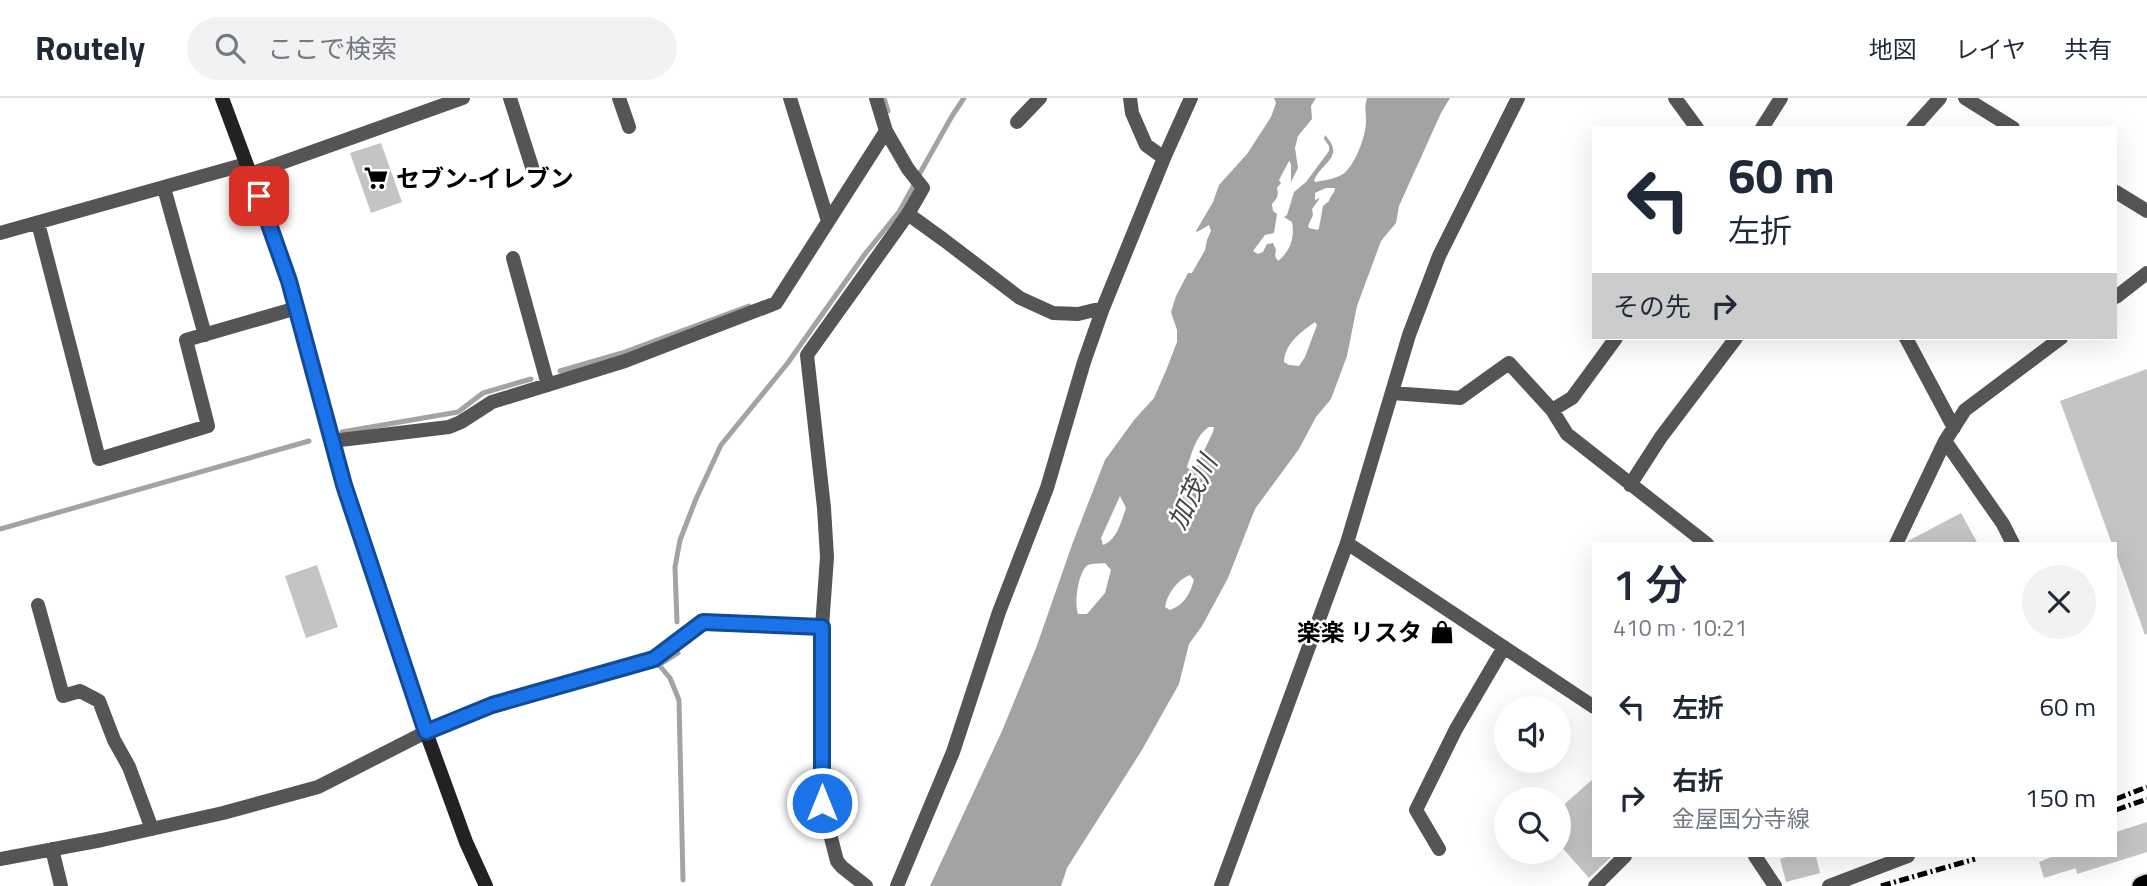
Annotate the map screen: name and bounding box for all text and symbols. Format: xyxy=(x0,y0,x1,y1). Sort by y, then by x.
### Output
search box xyxy=(187,17,677,80)
text: Routely xyxy=(35,23,145,73)
icon: search xyxy=(211,29,249,67)
text: ここで検索 xyxy=(267,29,397,68)
text: 地図 xyxy=(1869,31,1917,67)
text: レイヤ xyxy=(1955,31,2026,67)
text: 共有 xyxy=(2064,31,2112,67)
text: 60 m xyxy=(1728,137,1835,212)
icon: left xyxy=(1613,154,1704,245)
place label: セブン-イレブン xyxy=(396,160,574,196)
supermarket icon: セブン-イレブン xyxy=(362,164,390,192)
pin xyxy=(229,166,289,226)
icon: arrive xyxy=(240,177,278,215)
text: 左折 xyxy=(1728,206,1792,254)
text: その先 xyxy=(1613,287,1691,326)
icon: right xyxy=(1705,287,1743,325)
water label: 加茂川 xyxy=(1157,446,1228,536)
text: 1 分 xyxy=(1613,552,1688,616)
button: close xyxy=(2022,565,2096,639)
text: 410 m · 10:21 xyxy=(1613,610,1748,645)
place label: 楽楽 リスタ xyxy=(1297,614,1422,650)
shop icon: 楽楽 リスタ xyxy=(1428,618,1456,646)
text: 60 m xyxy=(2039,687,2096,726)
icon: left xyxy=(1613,688,1651,726)
text: 左折 xyxy=(1672,688,1724,727)
map controls xyxy=(1494,696,1571,864)
button: sound xyxy=(1494,696,1571,773)
text: 右折 xyxy=(1672,761,1724,800)
position arrow xyxy=(785,766,859,840)
text: 150 m xyxy=(2025,778,2096,817)
icon: right xyxy=(1613,779,1651,817)
button: search xyxy=(1494,787,1571,864)
text: 金屋国分寺線 xyxy=(1672,801,1810,836)

